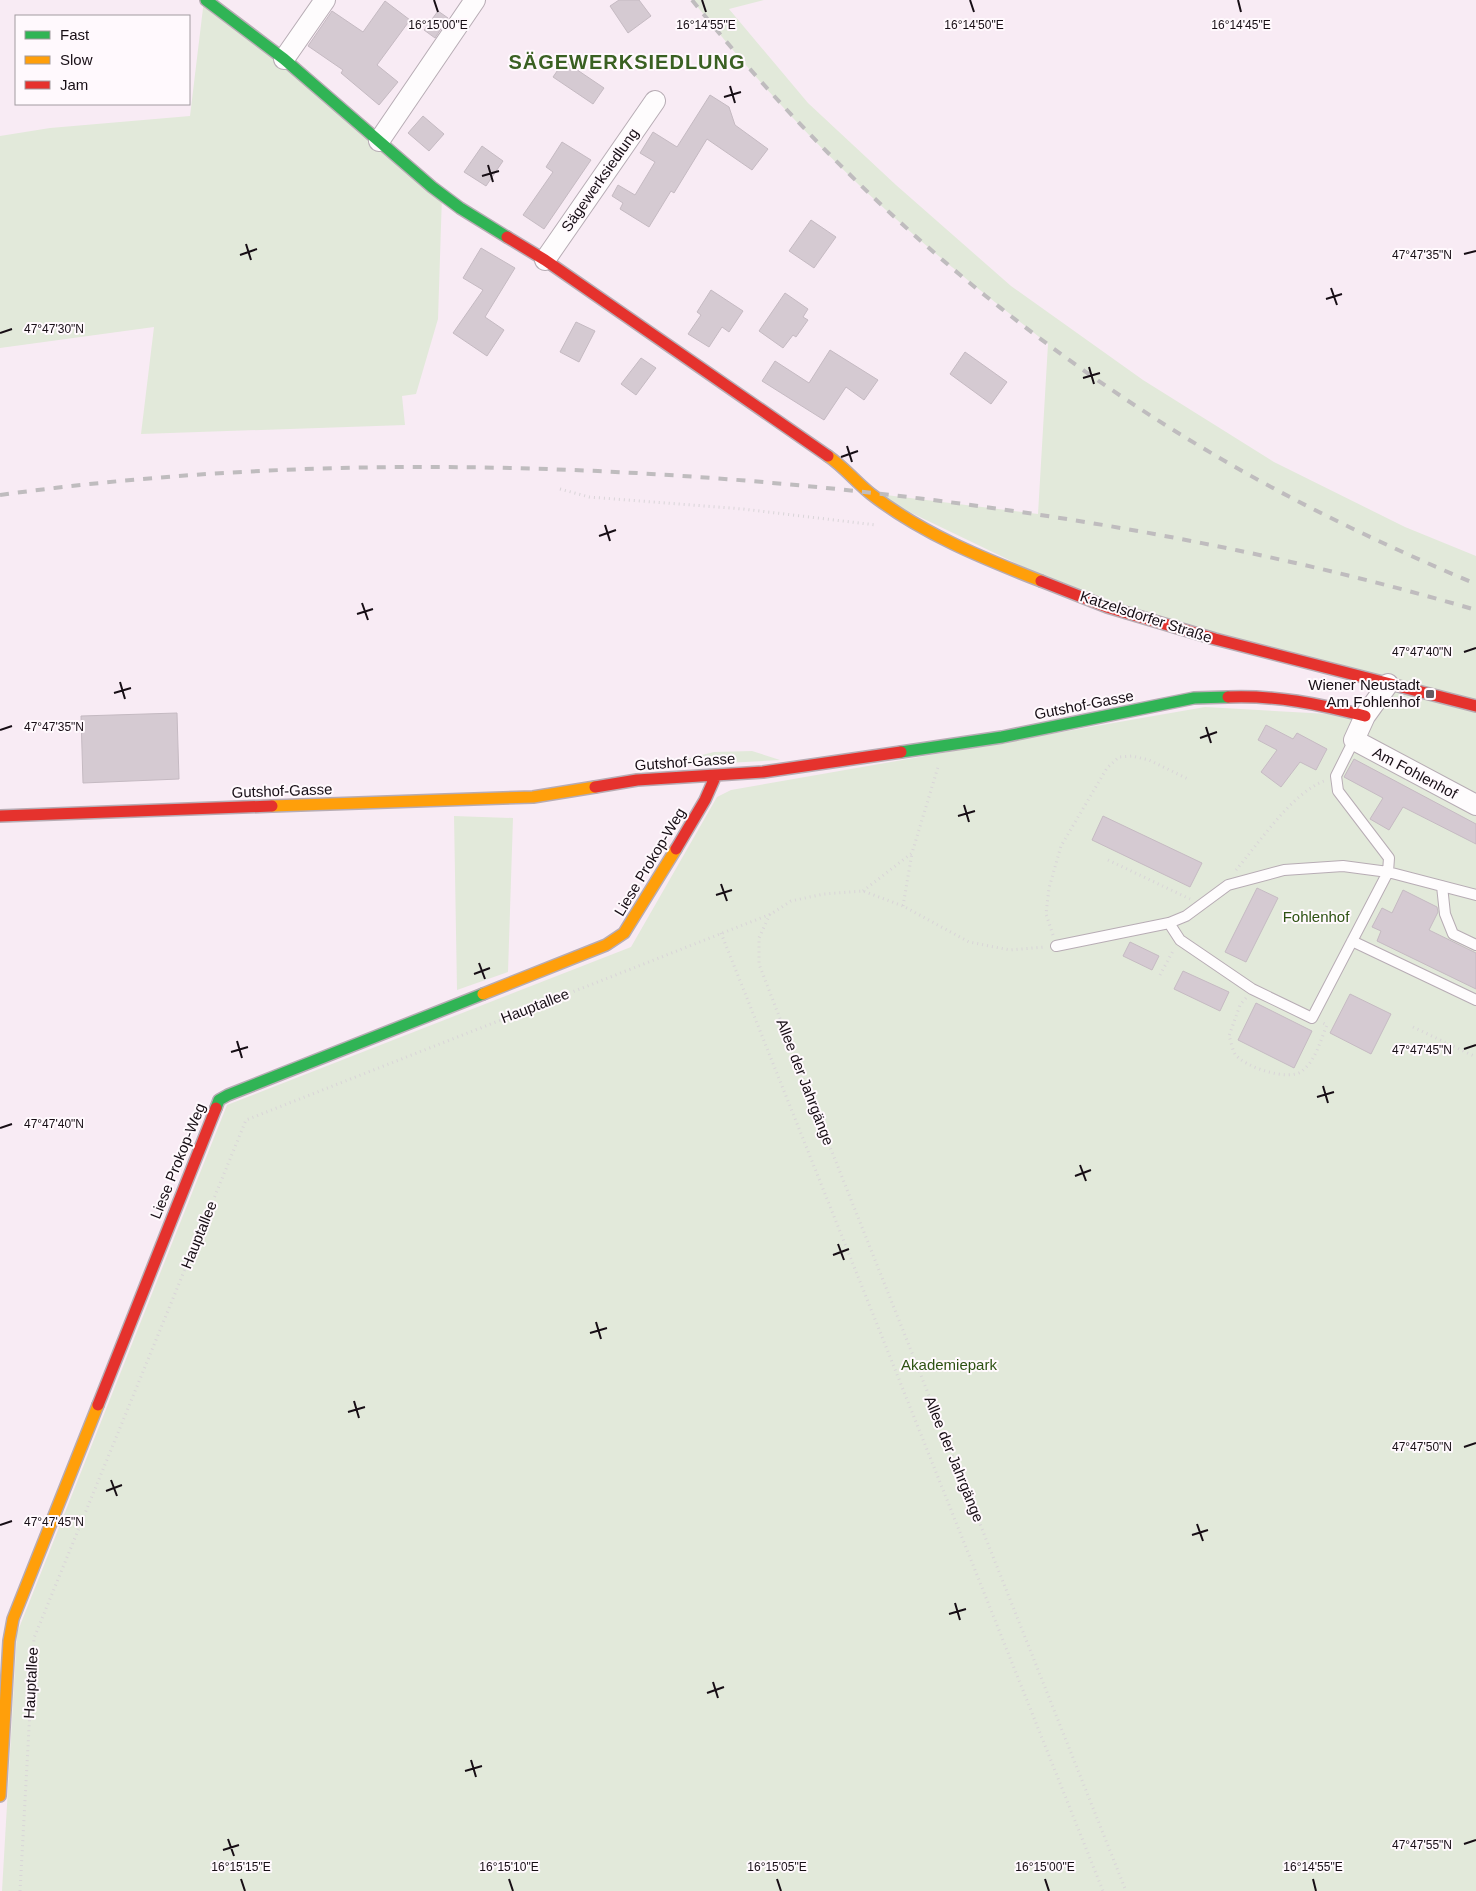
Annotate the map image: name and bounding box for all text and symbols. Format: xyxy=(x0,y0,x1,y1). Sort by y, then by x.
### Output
legend xyxy=(15,15,190,105)
text: 16°15'00"E xyxy=(408,18,468,32)
text: 16°14'55"E xyxy=(676,18,736,32)
text: 16°14'50"E xyxy=(944,18,1004,32)
text: 16°14'45"E xyxy=(1211,18,1271,32)
text: Fast xyxy=(60,26,90,43)
text: Slow xyxy=(60,51,93,68)
district label: SÄGEWERKSIEDLUNG xyxy=(508,51,746,73)
text: Jam xyxy=(60,76,88,93)
street label: Sägewerksiedlung xyxy=(557,125,642,235)
text: 47°47'35"N xyxy=(1392,248,1452,262)
text: 47°47'30"N xyxy=(24,322,84,336)
street label: Katzelsdorfer Straße xyxy=(1078,587,1214,646)
text: 47°47'40"N xyxy=(1392,645,1452,659)
place label: Wiener Neustadt Am Fohlenhof xyxy=(1308,676,1421,710)
street label: Gutshof-Gasse xyxy=(1033,687,1135,722)
marker: Wiener Neustadt Am Fohlenhof xyxy=(1424,688,1436,700)
text: 47°47'35"N xyxy=(24,720,84,734)
street label: Am Fohlenhof xyxy=(1370,743,1461,802)
street label: Gutshof-Gasse xyxy=(634,750,736,773)
street label: Gutshof-Gasse xyxy=(231,780,333,801)
street label: Liese Prokop-Weg xyxy=(611,805,689,919)
park label: Fohlenhof xyxy=(1283,908,1350,925)
street label: Hauptallee xyxy=(498,985,571,1026)
street label: Allee der Jahrgänge xyxy=(773,1016,837,1148)
text: 47°47'45"N xyxy=(1392,1043,1452,1057)
street label: Liese Prokop-Weg xyxy=(147,1101,208,1221)
text: 47°47'40"N xyxy=(24,1117,84,1131)
street label: Hauptallee xyxy=(177,1198,220,1271)
park label: Akademiepark xyxy=(901,1356,997,1373)
street label: Allee der Jahrgänge xyxy=(921,1393,987,1524)
text: 47°47'50"N xyxy=(1392,1440,1452,1454)
text: 47°47'45"N xyxy=(24,1515,84,1529)
street label: Hauptallee xyxy=(20,1647,41,1719)
text: 47°47'55"N xyxy=(1392,1838,1452,1852)
text: 16°15'15"E xyxy=(211,1860,271,1874)
text: 16°15'10"E xyxy=(479,1860,539,1874)
text: 16°15'05"E xyxy=(747,1860,807,1874)
text: 16°15'00"E xyxy=(1015,1860,1075,1874)
text: 16°14'55"E xyxy=(1283,1860,1343,1874)

